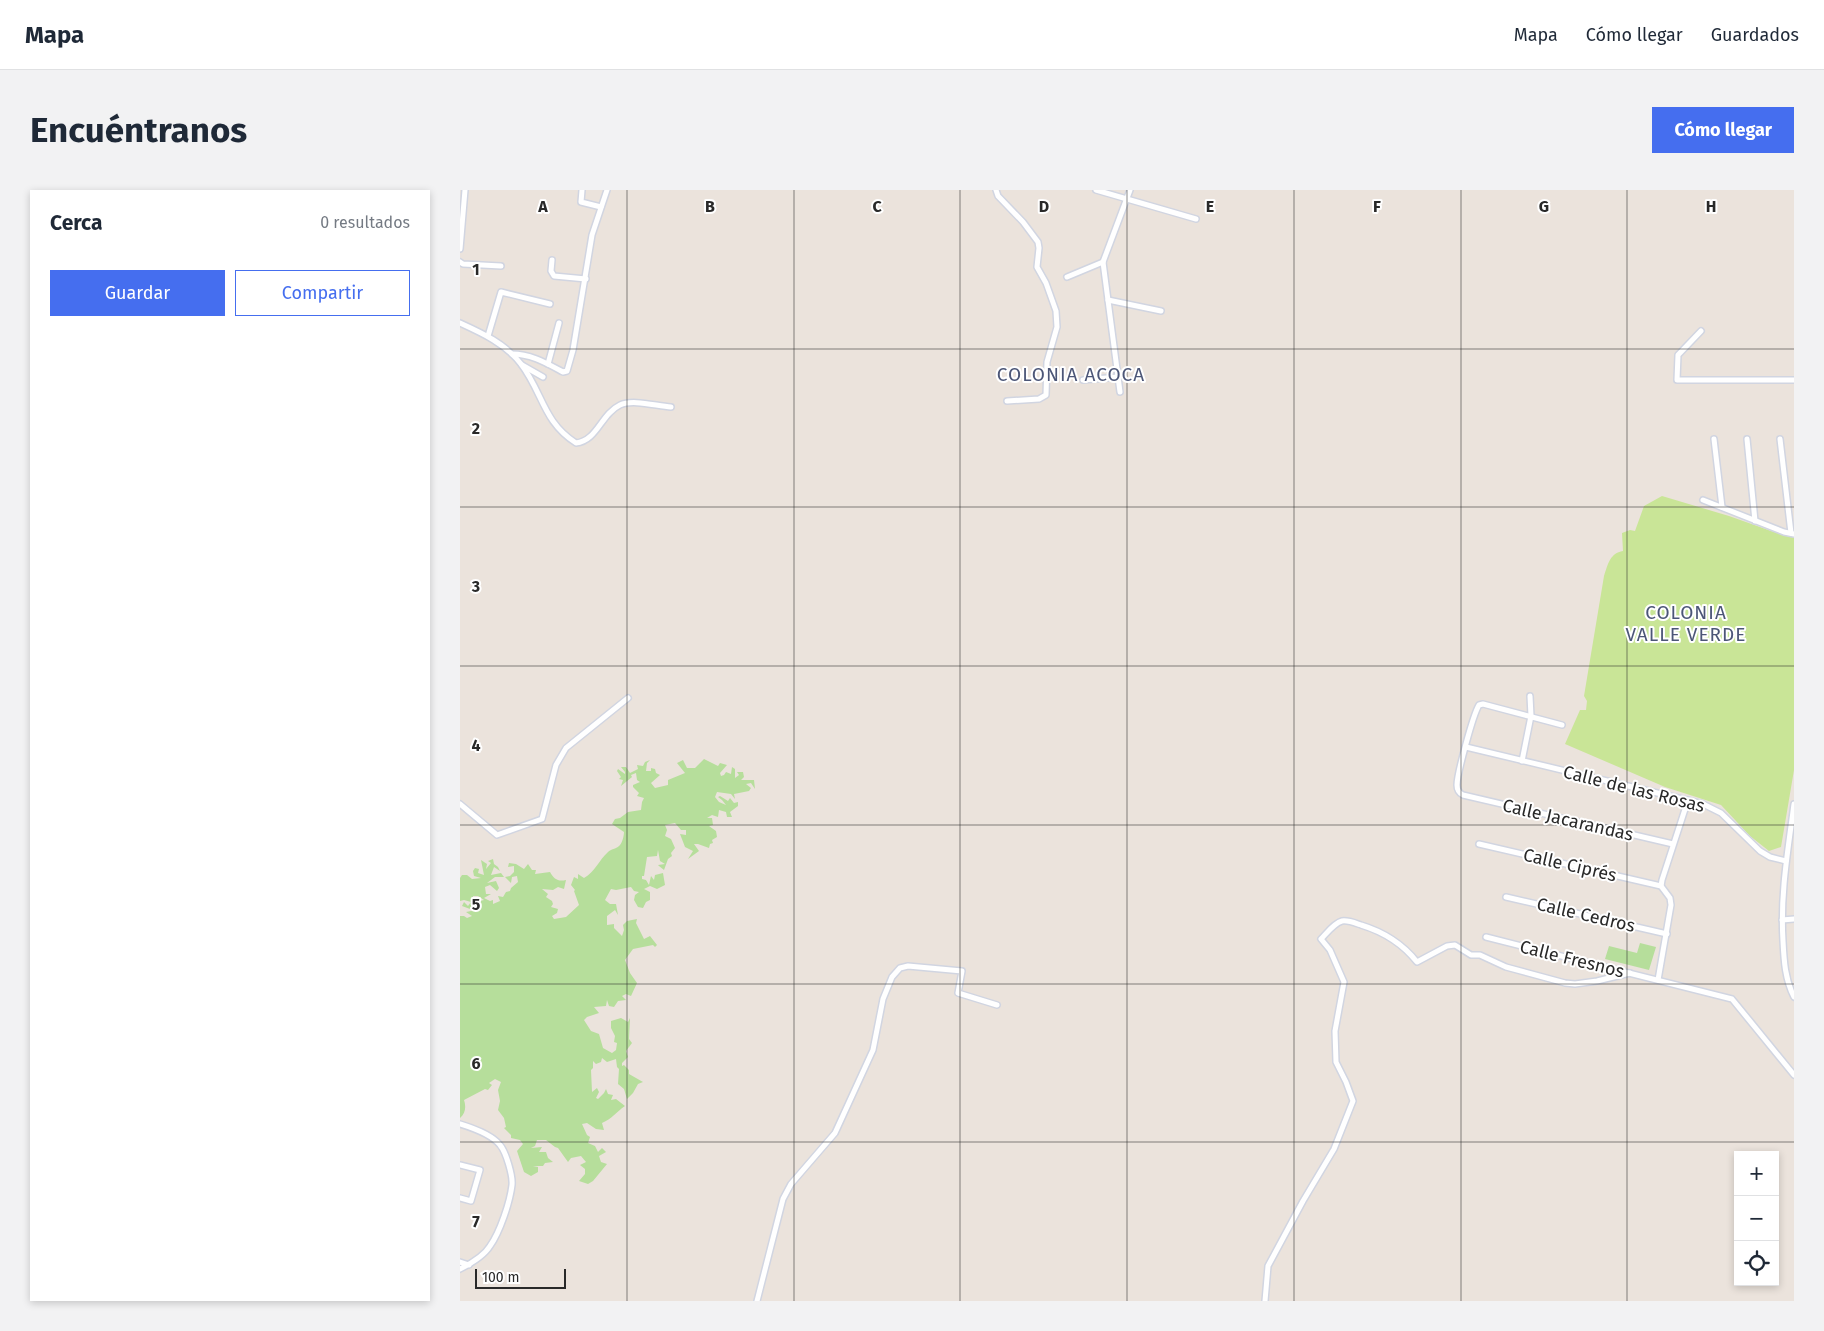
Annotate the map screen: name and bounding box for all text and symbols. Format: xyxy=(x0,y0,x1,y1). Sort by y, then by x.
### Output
text: Mapa xyxy=(25,21,84,49)
text: Mapa xyxy=(1514,24,1558,46)
text: Cómo llegar xyxy=(1586,24,1683,46)
text: Guardados xyxy=(1711,24,1799,46)
button: Cómo llegar xyxy=(1652,107,1794,153)
text: Encuéntranos xyxy=(30,109,247,151)
text: A xyxy=(537,197,548,216)
text: B xyxy=(705,197,715,216)
text: C xyxy=(872,197,882,216)
text: D xyxy=(1039,197,1049,216)
text: E xyxy=(1206,197,1214,216)
text: F xyxy=(1373,197,1381,216)
text: G xyxy=(1539,197,1549,216)
text: H xyxy=(1706,197,1716,216)
text: Cerca xyxy=(50,210,102,236)
text: 0 resultados xyxy=(320,213,410,232)
text: 1 xyxy=(472,260,480,279)
button: Guardar xyxy=(50,270,225,316)
button: Compartir xyxy=(235,270,410,316)
district label: COLONIA ACOCA xyxy=(997,363,1145,386)
text: 2 xyxy=(472,419,480,438)
text: 3 xyxy=(471,577,480,596)
district label: COLONIA VALLE VERDE xyxy=(1626,601,1746,646)
text: 4 xyxy=(471,736,481,755)
street label: Calle de las Rosas xyxy=(1561,761,1707,817)
street label: Calle Jacarandas xyxy=(1500,794,1636,846)
street label: Calle Ciprés xyxy=(1521,844,1619,886)
street label: Calle Cedros xyxy=(1535,893,1637,937)
text: 5 xyxy=(472,895,481,914)
street label: Calle Fresnos xyxy=(1517,935,1627,983)
text: 6 xyxy=(471,1054,481,1073)
map controls xyxy=(1734,1151,1779,1286)
button: + xyxy=(1734,1151,1779,1196)
button: − xyxy=(1734,1196,1779,1241)
text: 7 xyxy=(472,1212,480,1231)
button: locate xyxy=(1734,1241,1779,1286)
scale bar xyxy=(475,1266,566,1289)
text: 100 m xyxy=(482,1269,519,1286)

